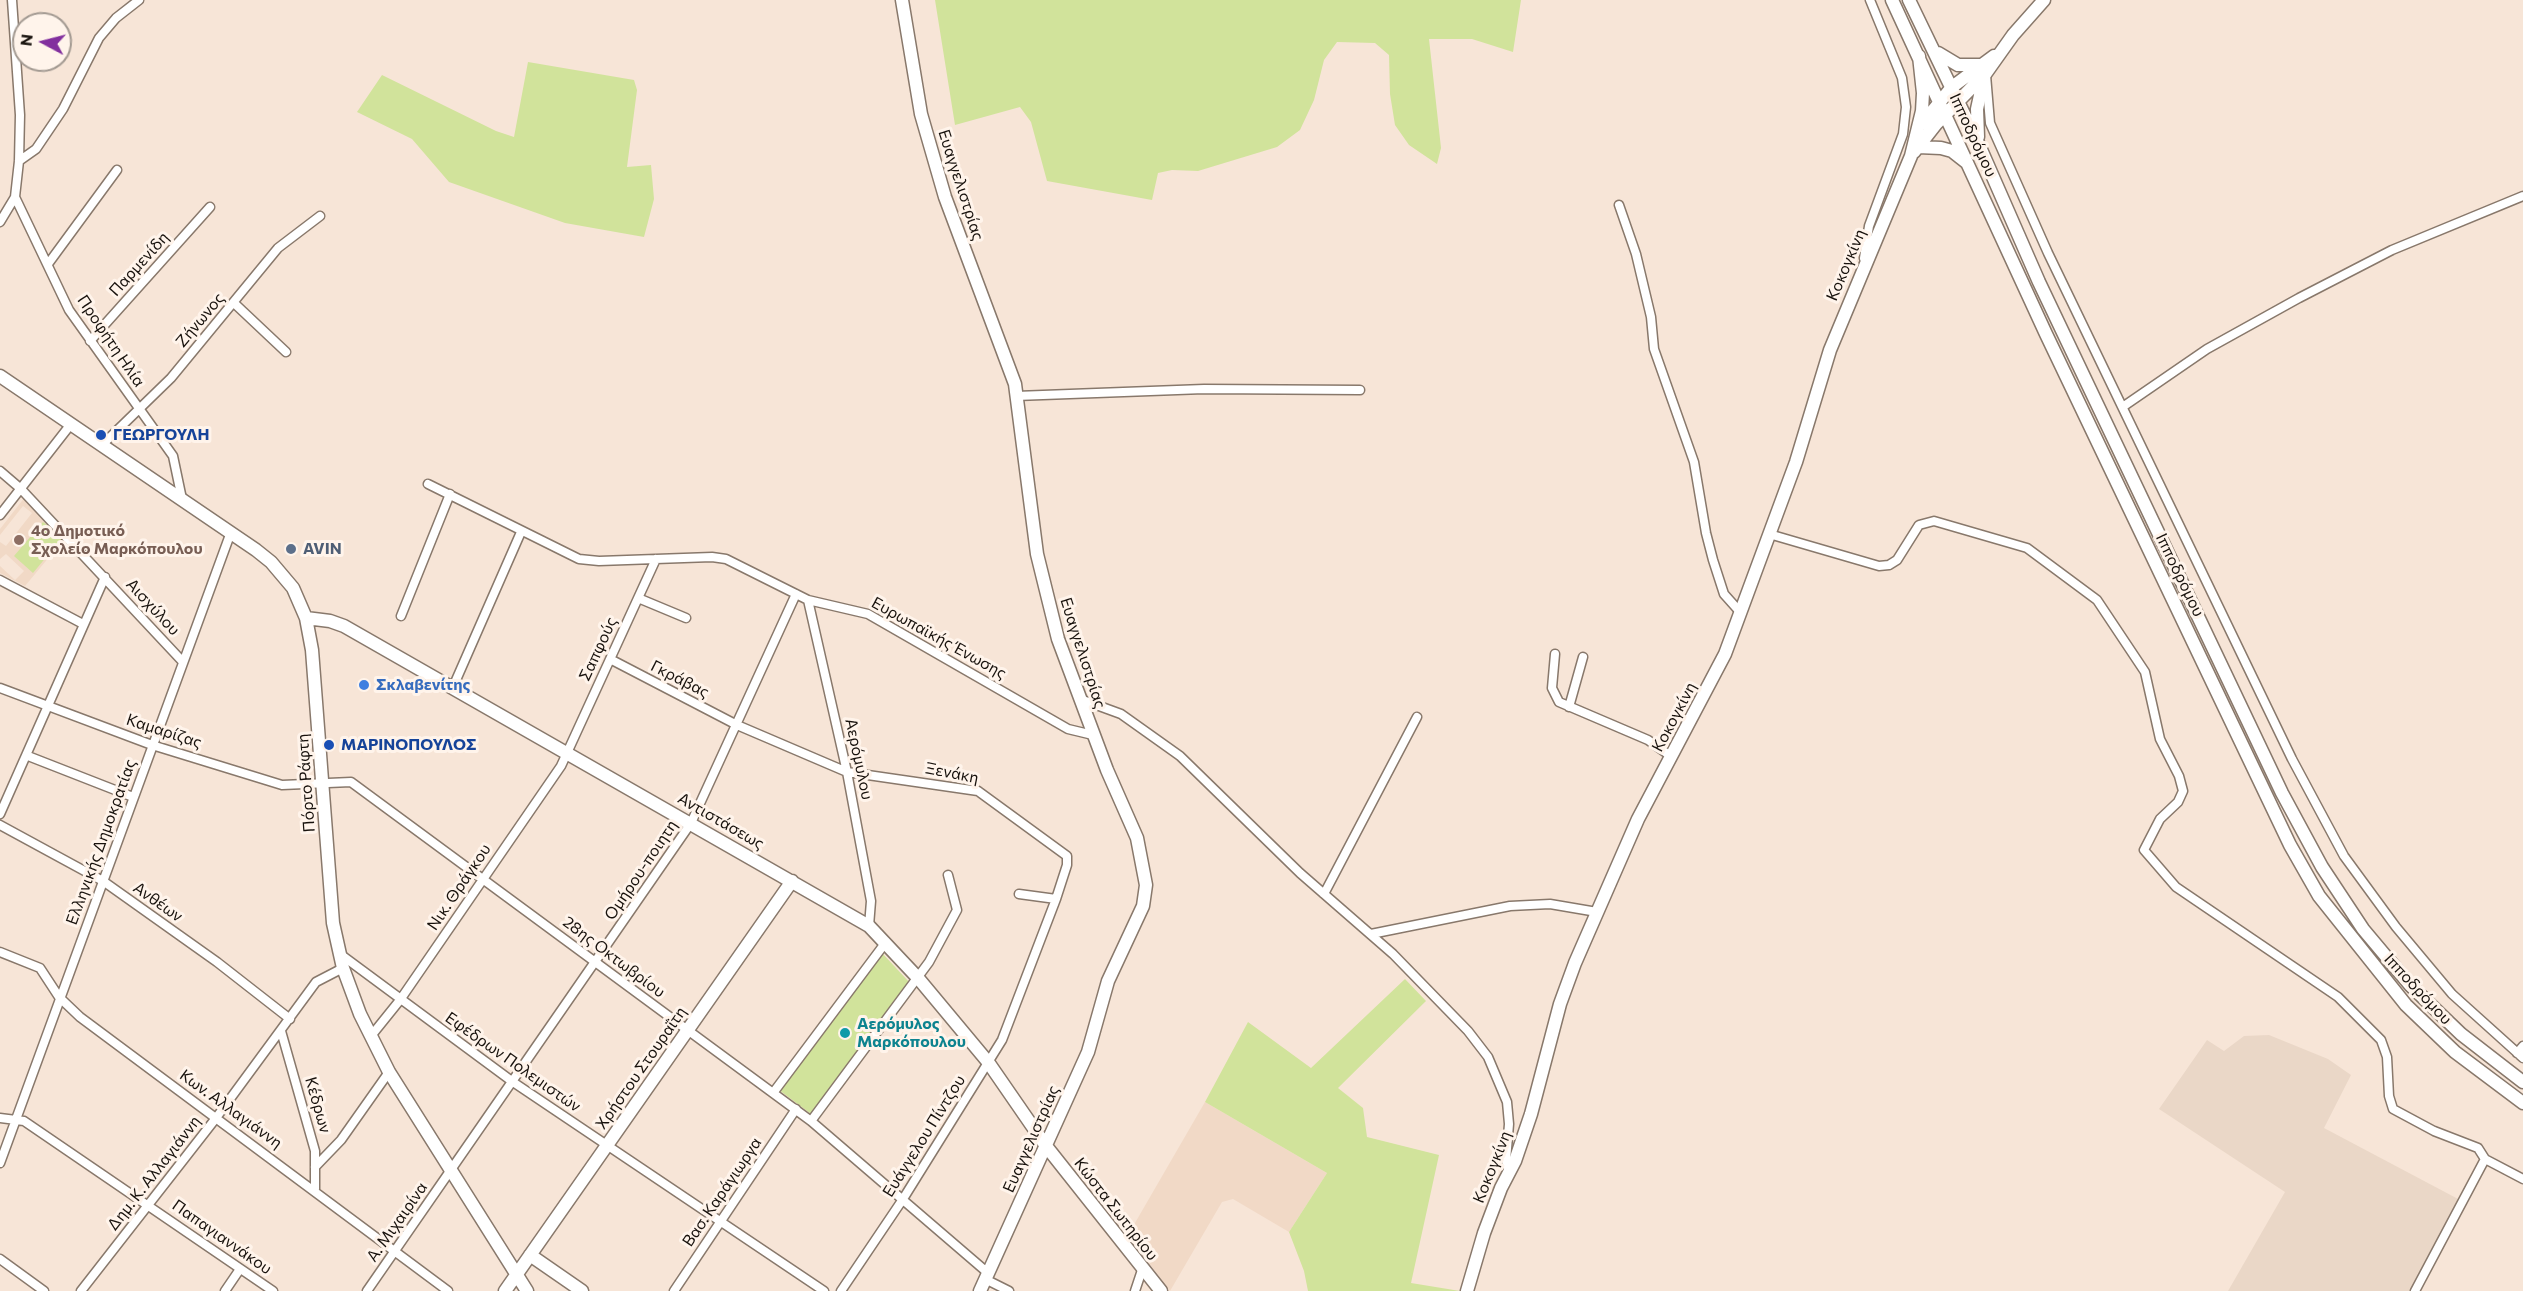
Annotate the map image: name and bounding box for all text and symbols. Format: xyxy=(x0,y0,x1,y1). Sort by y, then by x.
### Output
north arrow xyxy=(12,12,72,72)
text: N xyxy=(15,33,36,47)
street label: Ιπποδρόμου xyxy=(1945,90,2001,180)
street label: Ευαγγελιστρίας xyxy=(934,127,988,243)
street label: Κοκογκίνη xyxy=(1822,226,1870,304)
street label: Παρμενίδη xyxy=(105,228,173,300)
street label: Ζήνωνος xyxy=(172,289,228,351)
street label: Προφήτη Ηλία xyxy=(73,291,149,391)
place label: ΓΕΩΡΓΟΥΛΗ xyxy=(113,425,209,445)
marker: ΓΕΩΡΓΟΥΛΗ xyxy=(94,428,108,442)
place label: 4ο Δημοτικό Σχολείο Μαρκόπουλου xyxy=(31,521,203,559)
street label: Ιπποδρόμου xyxy=(2152,530,2208,620)
marker: 4ο Δημοτικό Σχολείο Μαρκόπουλου xyxy=(12,533,26,547)
place label: AVIN xyxy=(303,539,342,559)
marker: AVIN xyxy=(284,542,298,556)
street label: Αισχύλου xyxy=(122,575,184,639)
street label: Ευρωπαϊκής Ένωσης xyxy=(868,593,1010,683)
street label: Ευαγγελιστρίας xyxy=(1056,595,1110,711)
street label: Σαπφούς xyxy=(575,614,621,684)
street label: Γκράβας xyxy=(648,656,712,702)
place label: Σκλαβενίτης xyxy=(376,675,470,695)
marker: Σκλαβενίτης xyxy=(357,678,371,692)
street label: Κοκογκίνη xyxy=(1648,679,1700,755)
street label: Καμαρίζας xyxy=(124,710,204,752)
street label: Αερόμυλου xyxy=(841,717,877,801)
street label: Πόρτο Ράφτη xyxy=(293,733,319,833)
place label: ΜΑΡΙΝΟΠΟΥΛΟΣ xyxy=(341,735,476,755)
marker: ΜΑΡΙΝΟΠΟΥΛΟΣ xyxy=(322,738,336,752)
street label: Ελληνικής Δημοκρατίας xyxy=(62,757,140,927)
street label: Ξενάκη xyxy=(924,758,980,788)
street label: Αντιστάσεως xyxy=(674,789,768,853)
street label: Ομήρου-ποιητη xyxy=(600,816,682,924)
street label: Νικ. Θράγκου xyxy=(423,840,495,934)
street label: Ανθέων xyxy=(130,878,186,926)
street label: 28ης Οκτωβρίου xyxy=(559,912,669,1002)
street label: Ιπποδρόμου xyxy=(2380,949,2456,1029)
street label: Χρήστου Στουραΐτη xyxy=(591,1003,691,1133)
street label: Εφέδρων Πολεμιστών xyxy=(442,1008,584,1116)
place label: Αερόμυλος Μαρκόπουλου xyxy=(857,1014,966,1052)
marker: Αερόμυλος Μαρκόπουλου xyxy=(838,1026,852,1040)
street label: Κων. Αλλαγιάννη xyxy=(176,1065,286,1153)
street label: Ευάγγελου Πίντζου xyxy=(879,1071,969,1201)
street label: Κέδρων xyxy=(301,1075,335,1135)
street label: Ευαγγελιστρίας xyxy=(999,1082,1063,1196)
street label: Δημ. Κ. Αλλαγιάννη xyxy=(103,1112,205,1234)
street label: Κοκογκίνη xyxy=(1469,1128,1515,1206)
street label: Βασ. Καράγιωργα xyxy=(678,1134,766,1250)
street label: Κώστα Σωτηρίου xyxy=(1070,1154,1162,1264)
street label: Α. Μιχαιρίνα xyxy=(363,1179,431,1265)
street label: Παπαγιαννάκου xyxy=(169,1196,275,1278)

